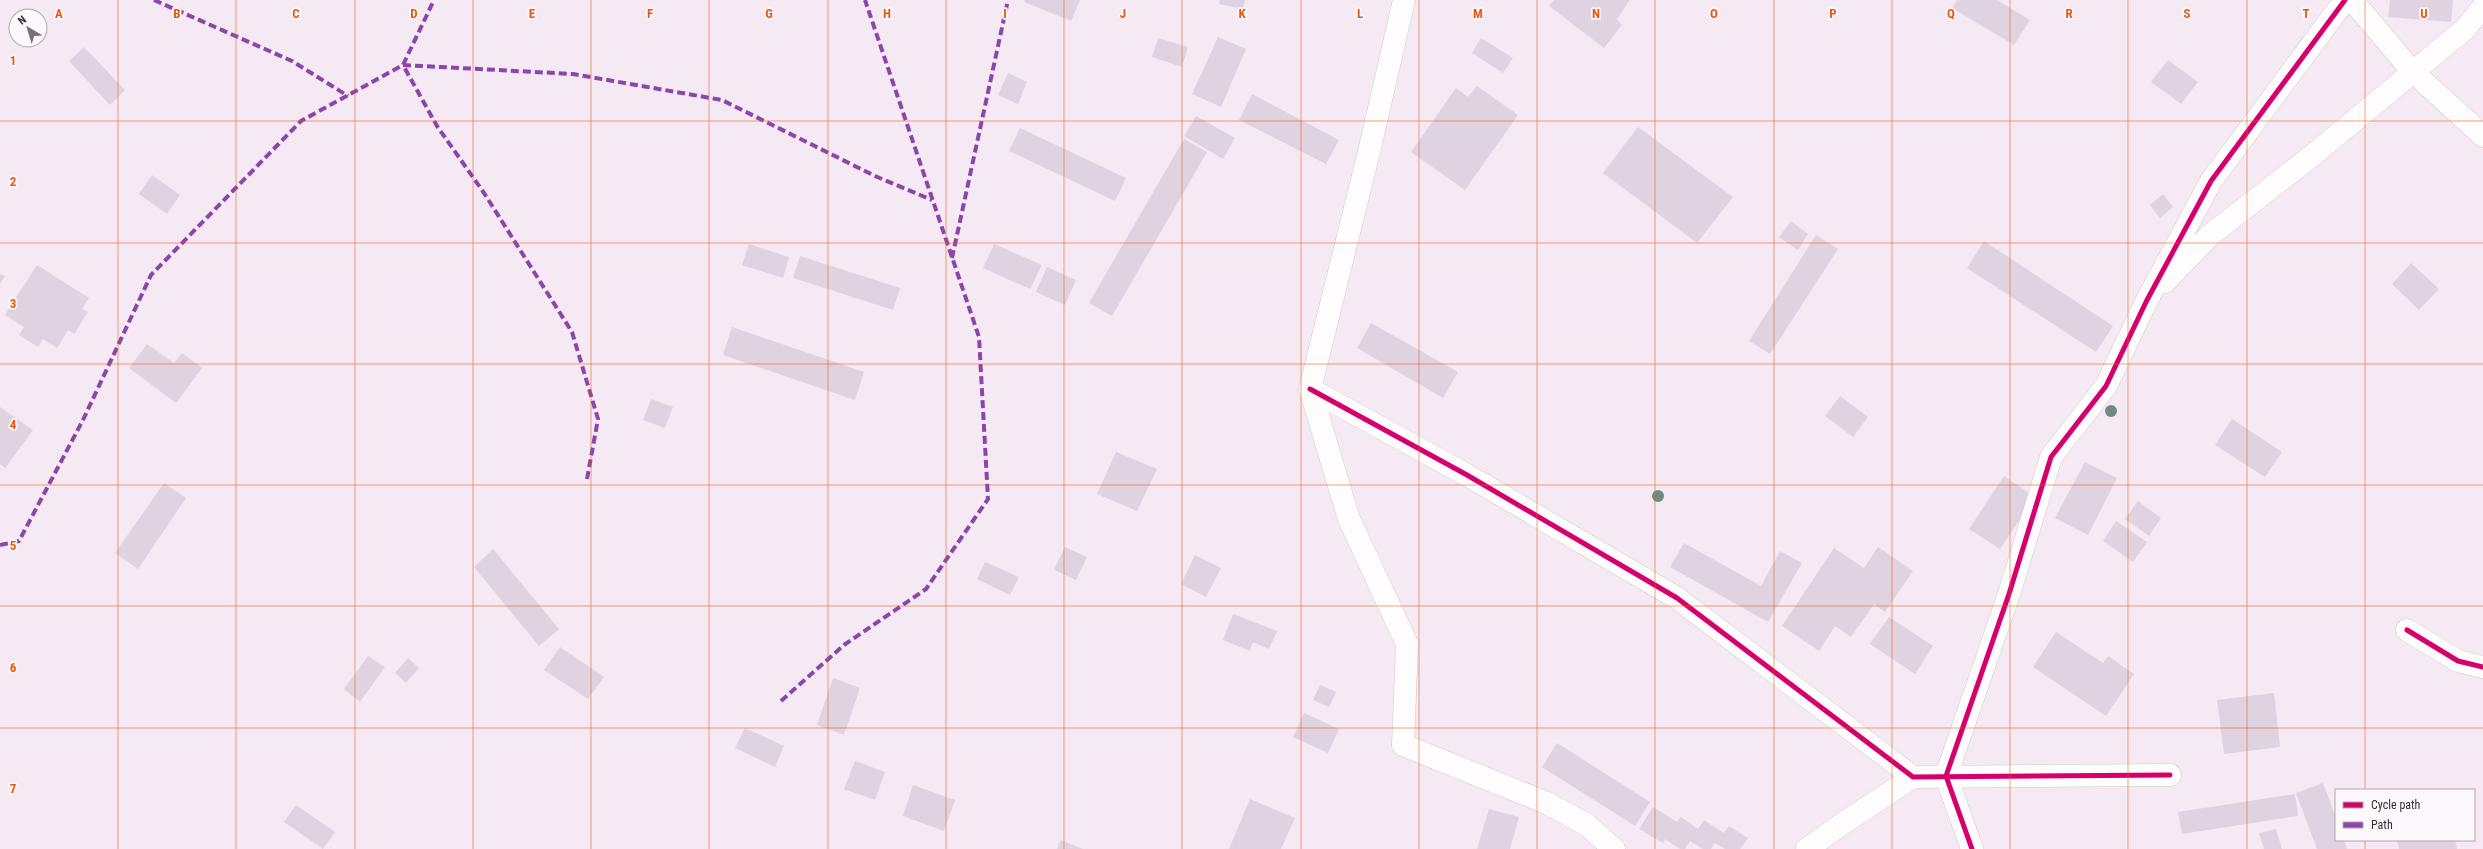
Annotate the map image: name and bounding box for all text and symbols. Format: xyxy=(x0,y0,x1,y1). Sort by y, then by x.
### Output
text: A xyxy=(55,6,63,21)
text: B xyxy=(173,6,181,21)
text: C xyxy=(292,6,300,21)
text: D xyxy=(410,6,418,21)
text: E xyxy=(529,6,536,21)
text: F xyxy=(647,6,653,21)
text: G xyxy=(765,6,773,21)
text: H xyxy=(883,6,891,21)
text: I xyxy=(1003,6,1007,21)
text: J xyxy=(1120,6,1126,21)
text: K xyxy=(1238,6,1246,21)
text: L xyxy=(1357,6,1363,21)
text: M xyxy=(1473,6,1483,21)
text: N xyxy=(1592,6,1600,21)
text: O xyxy=(1710,6,1718,21)
text: P xyxy=(1829,6,1837,21)
text: Q xyxy=(1947,6,1955,21)
text: R xyxy=(2065,6,2073,21)
text: S xyxy=(2183,6,2191,21)
text: T xyxy=(2302,6,2310,21)
text: U xyxy=(2420,6,2428,21)
north arrow xyxy=(8,8,48,48)
text: N xyxy=(15,13,29,28)
text: 1 xyxy=(10,53,16,68)
text: 2 xyxy=(10,174,17,189)
text: 3 xyxy=(10,296,16,311)
text: 4 xyxy=(10,417,17,432)
text: 5 xyxy=(10,538,17,553)
text: 6 xyxy=(10,660,17,675)
text: 7 xyxy=(10,781,17,796)
legend xyxy=(2335,789,2475,841)
text: Cycle path xyxy=(2371,798,2421,812)
text: Path xyxy=(2371,818,2393,832)

